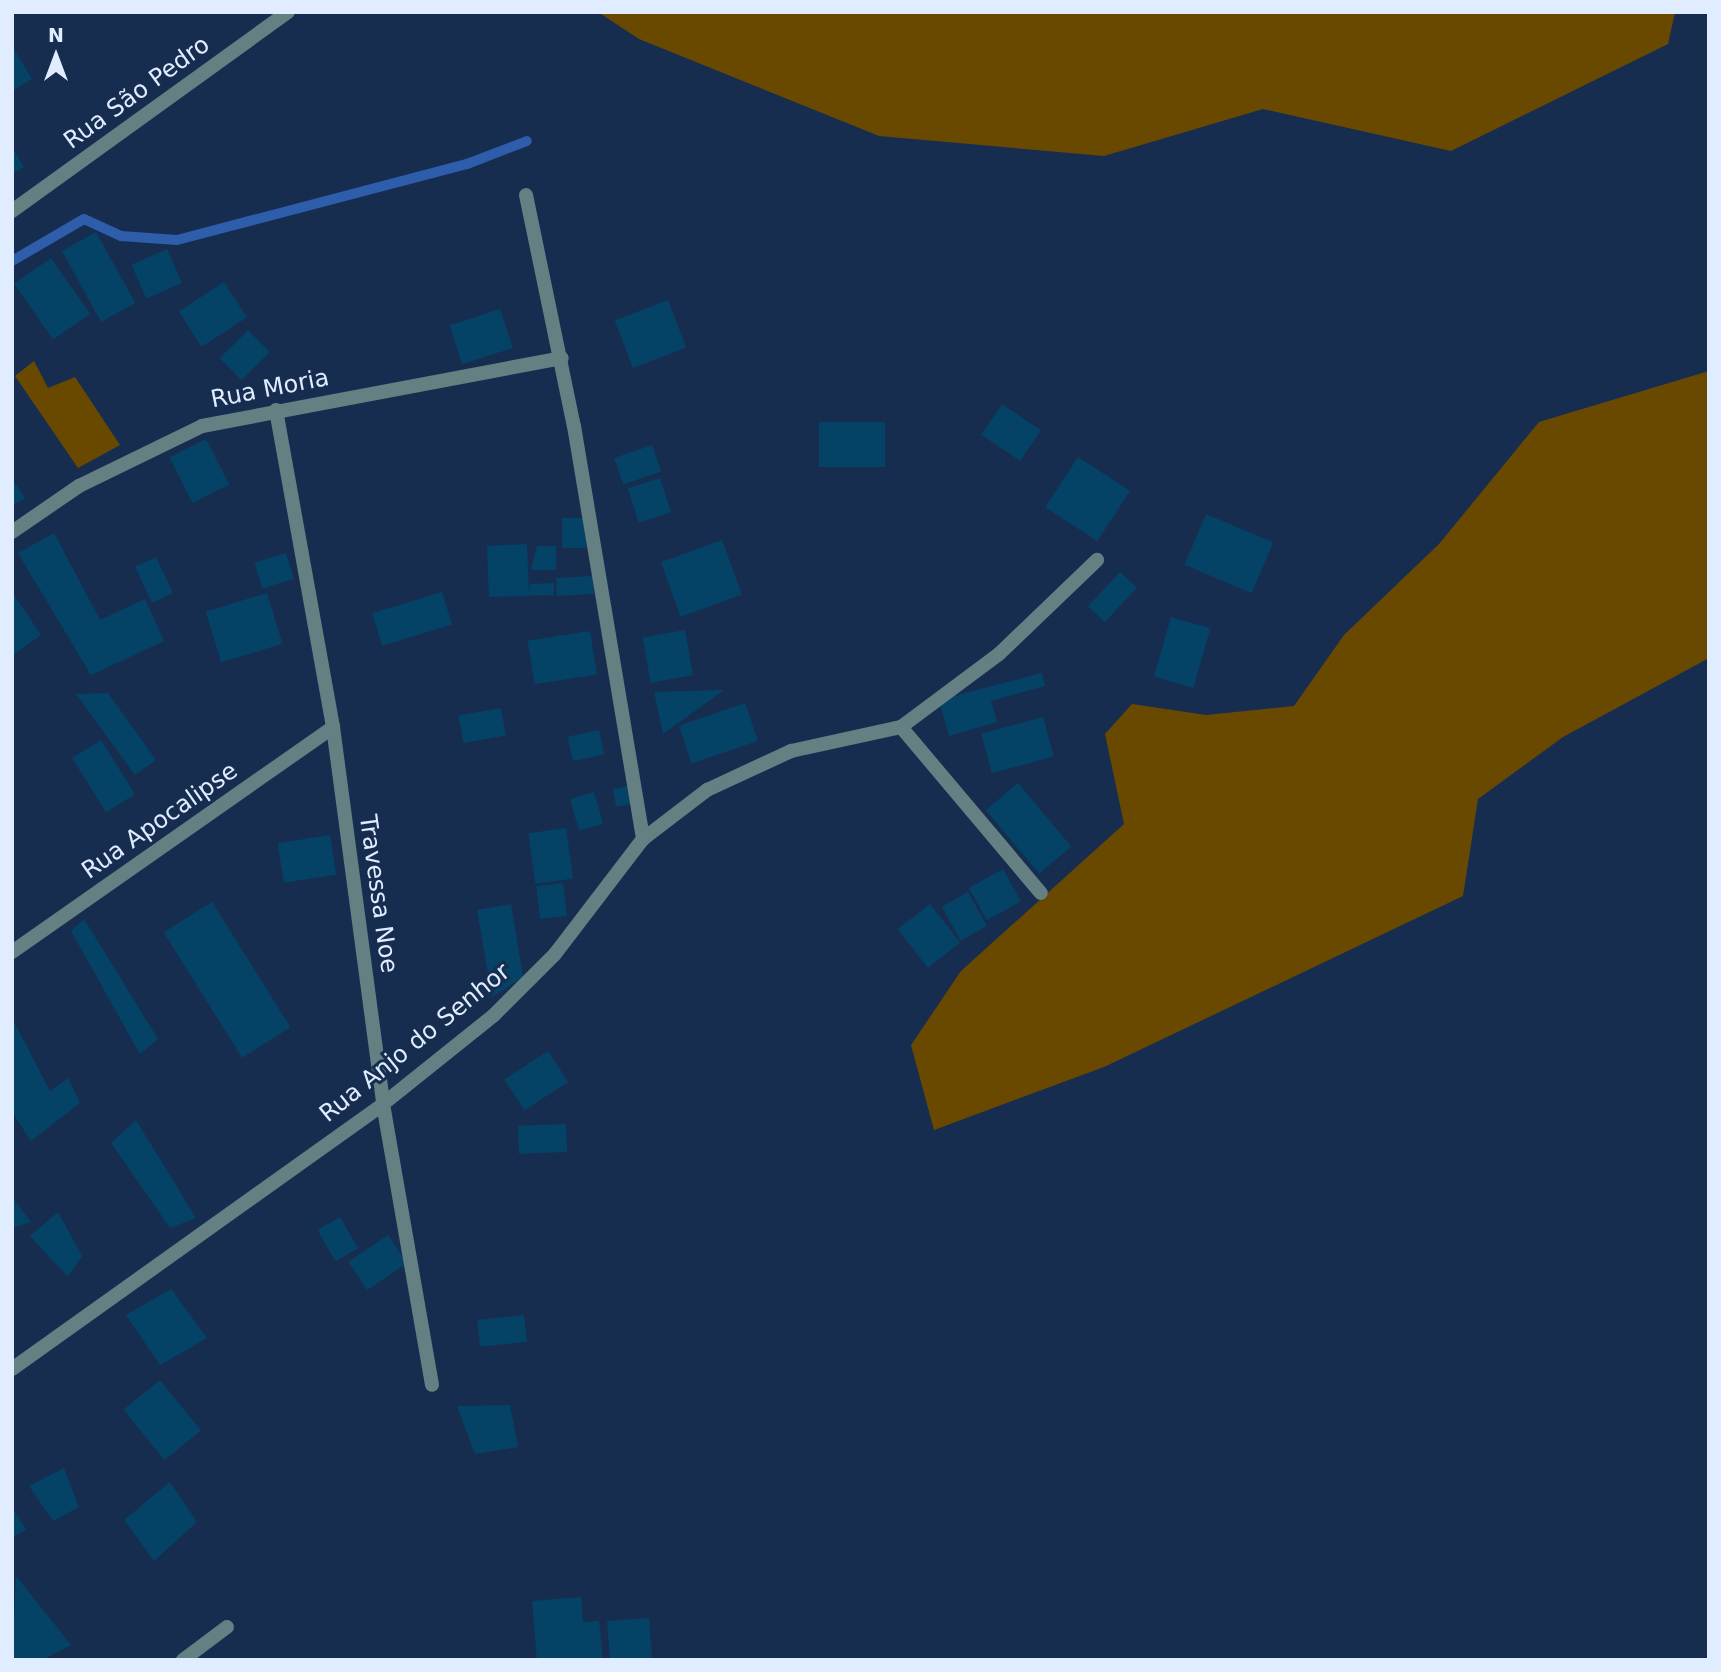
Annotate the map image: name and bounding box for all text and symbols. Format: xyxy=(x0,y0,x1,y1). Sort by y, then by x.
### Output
north arrow xyxy=(21,21,91,91)
text: N xyxy=(48,24,64,46)
street label: Rua São Pedro xyxy=(59,30,215,156)
street label: Rua Moria xyxy=(208,363,332,415)
street label: Rua Apocalipse xyxy=(77,757,243,885)
street label: Travessa Noe xyxy=(353,813,403,975)
street label: Rua Anjo do Senhor xyxy=(314,957,516,1129)

